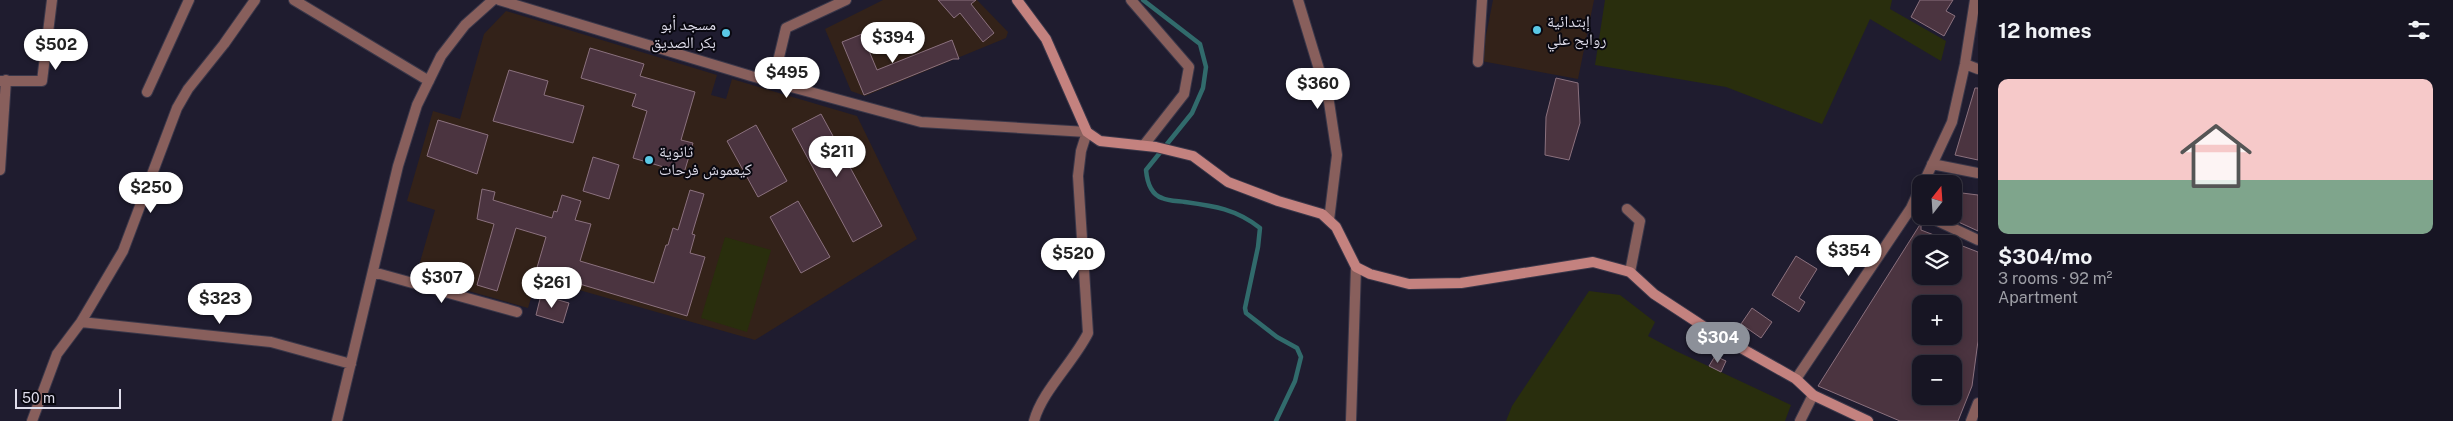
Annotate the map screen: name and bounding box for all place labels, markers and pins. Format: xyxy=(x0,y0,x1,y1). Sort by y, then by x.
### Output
place label: إبتدائية روابح علي xyxy=(1547,12,1606,52)
place label: مسجد أبو بكر الصديق xyxy=(651,15,716,53)
pin: $394 xyxy=(863,22,923,64)
marker: إبتدائية روابح علي xyxy=(1531,24,1543,36)
marker: مسجد أبو بكر الصديق xyxy=(720,27,732,39)
pin: $502 xyxy=(26,28,86,71)
pin: $495 xyxy=(757,56,817,99)
pin: $360 xyxy=(1288,68,1348,110)
pin: $211 xyxy=(807,136,867,178)
place label: ثانوية كيعموش فرحات xyxy=(659,142,752,180)
marker: ثانوية كيعموش فرحات xyxy=(643,154,655,166)
pin: $250 xyxy=(121,172,181,214)
pin: $354 xyxy=(1819,234,1879,277)
pin: $520 xyxy=(1043,238,1103,280)
pin: $307 xyxy=(412,262,472,304)
pin: $261 xyxy=(522,266,582,309)
pin: $323 xyxy=(190,282,250,325)
pin: $304 xyxy=(1688,322,1748,364)

